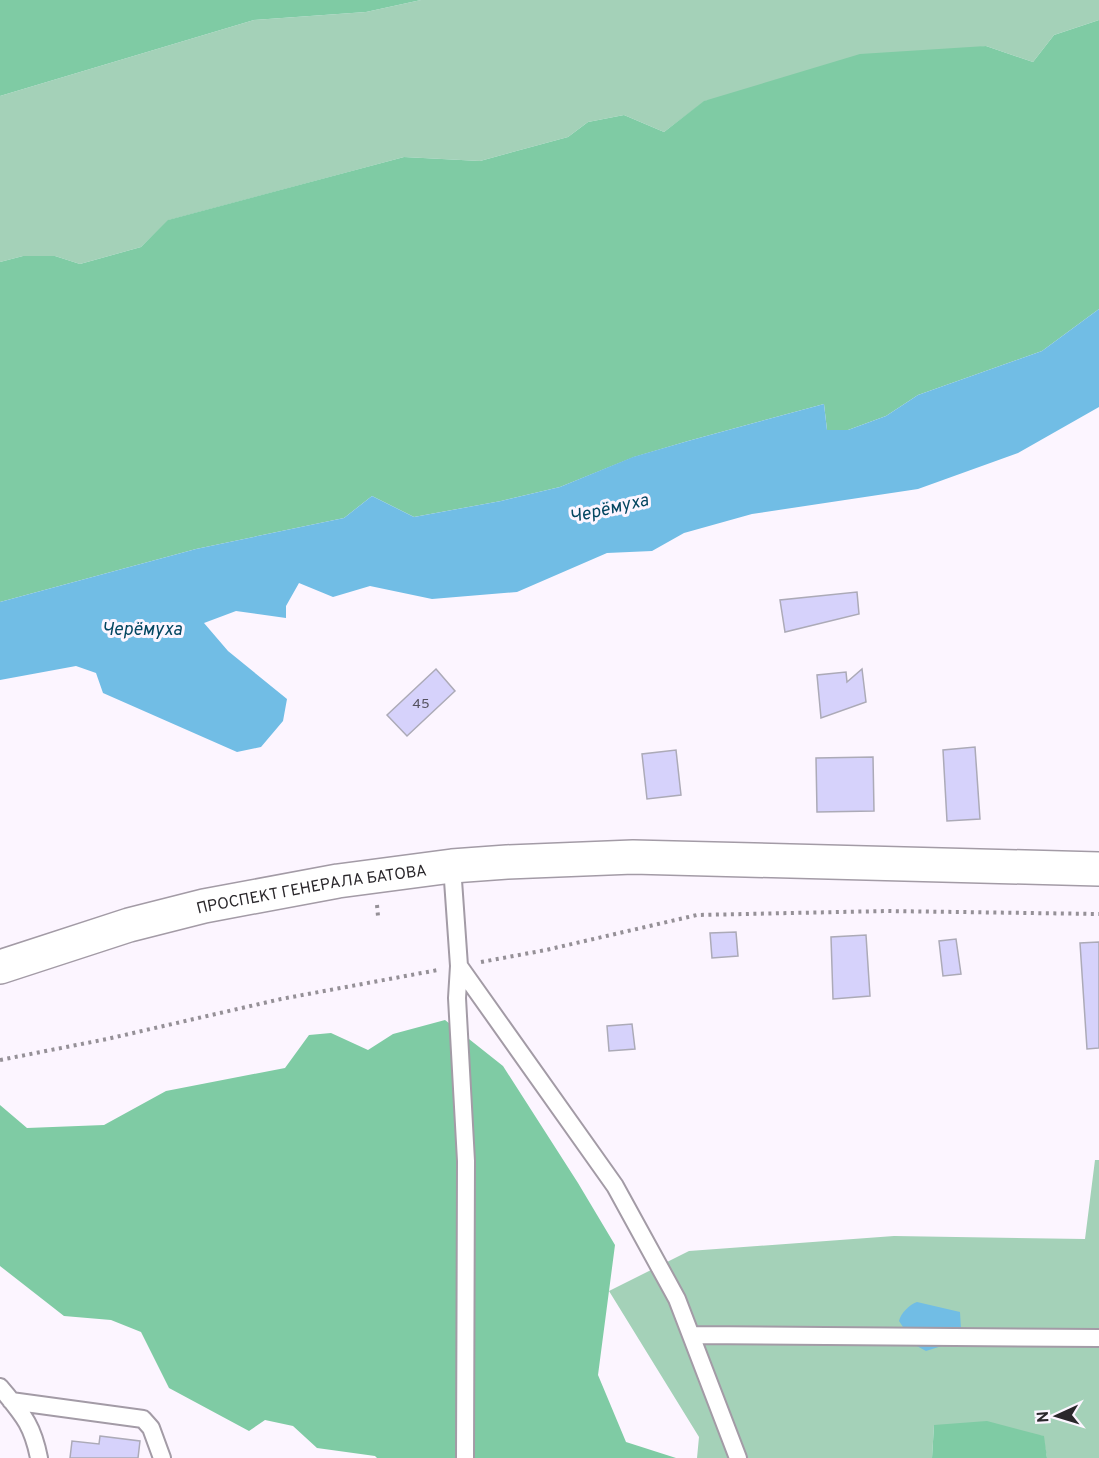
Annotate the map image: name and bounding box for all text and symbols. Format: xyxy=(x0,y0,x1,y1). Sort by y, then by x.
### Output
water label: Черёмуха xyxy=(568,489,652,530)
water label: Черёмуха xyxy=(102,619,183,642)
house number: 45 xyxy=(412,696,430,713)
street label: ПРОСПЕКТ ГЕНЕРАЛА БАТОВА xyxy=(195,861,428,920)
north arrow xyxy=(1027,1386,1087,1446)
text: N xyxy=(1034,1410,1054,1423)

